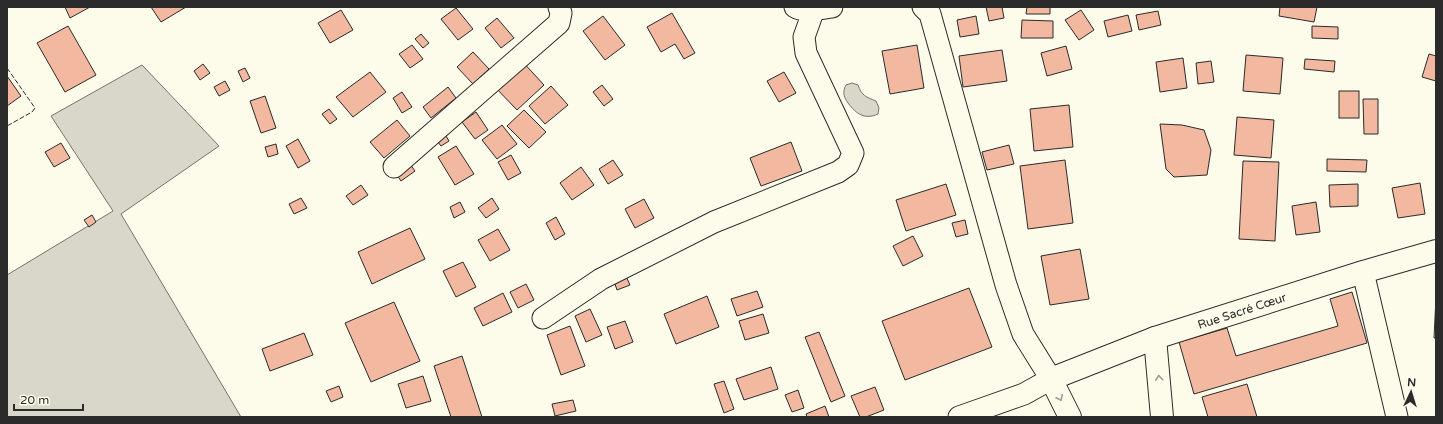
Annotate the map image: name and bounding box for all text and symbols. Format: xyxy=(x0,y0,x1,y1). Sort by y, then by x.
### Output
street label: Rue Sacré Cœur xyxy=(1196,290,1289,332)
north arrow xyxy=(1391,372,1431,412)
one-way arrow xyxy=(1154,375,1163,381)
text: N xyxy=(1407,376,1417,389)
scale bar xyxy=(14,386,83,412)
text: 20 m xyxy=(20,393,49,407)
one-way arrow xyxy=(1055,394,1063,401)

